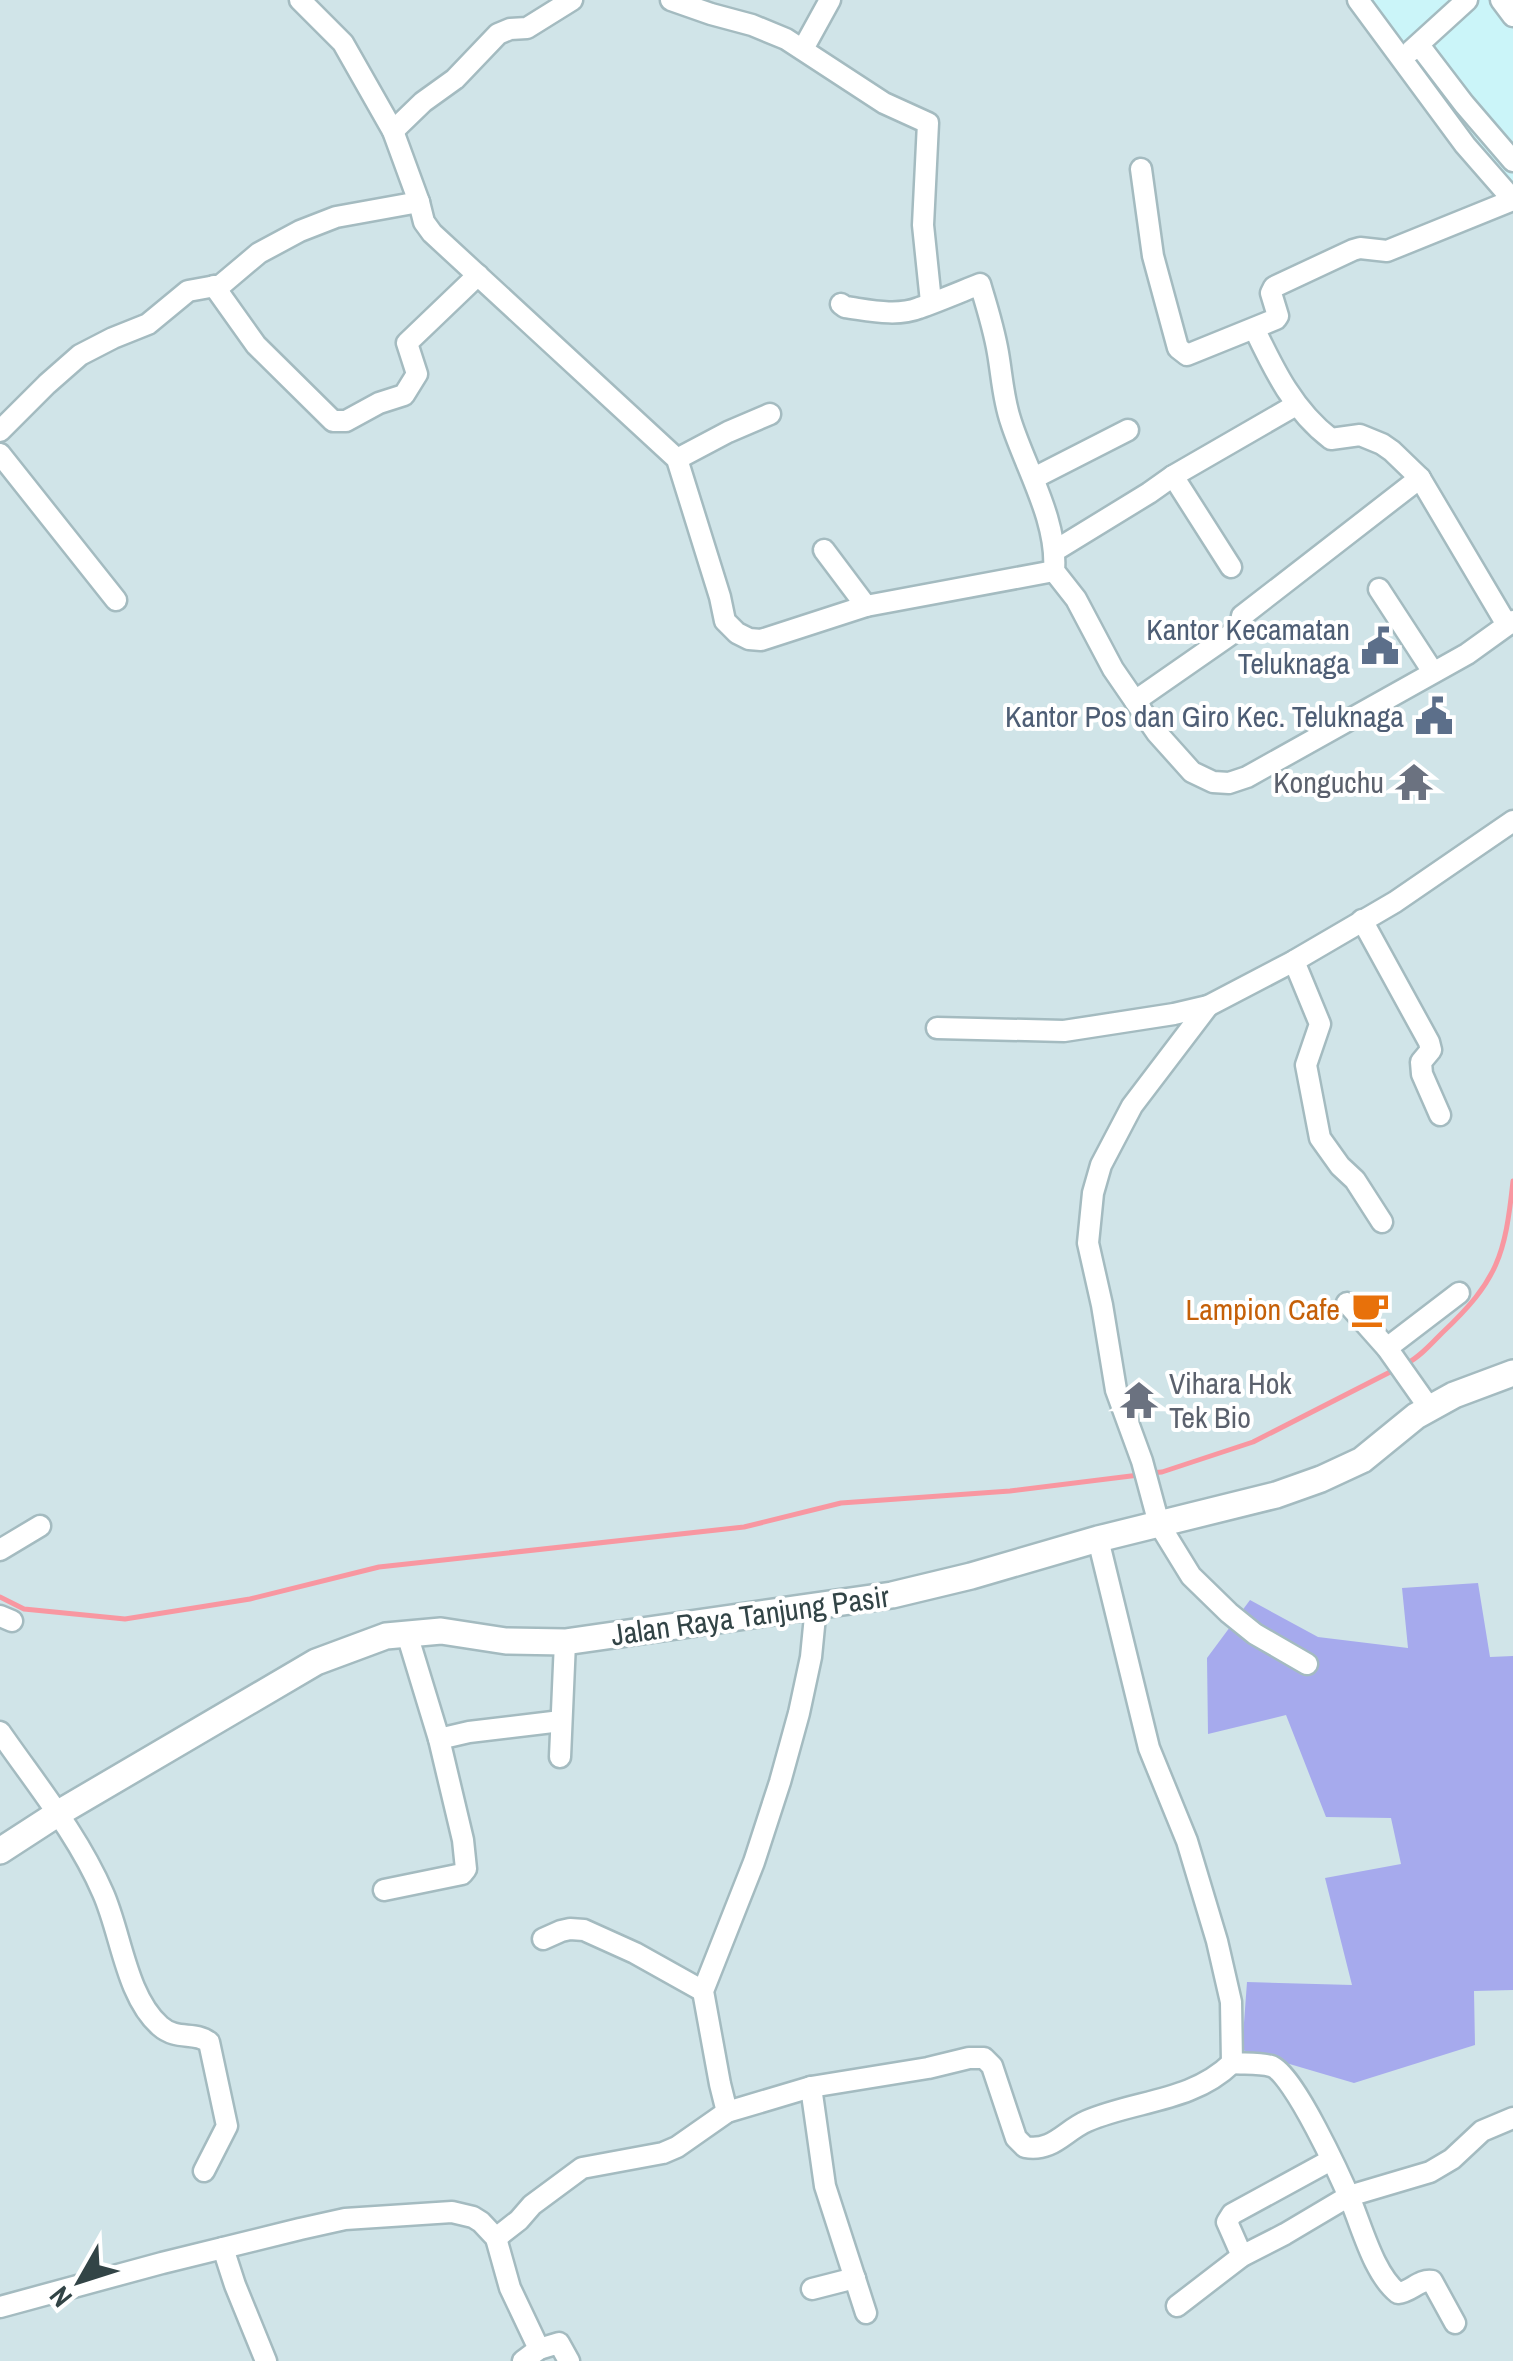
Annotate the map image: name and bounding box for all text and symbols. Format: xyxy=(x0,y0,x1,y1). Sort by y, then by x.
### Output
place label: Kantor Kecamatan Teluknaga xyxy=(1146,609,1350,683)
public building icon: Kantor Kecamatan Teluknaga xyxy=(1359,625,1401,667)
public building icon: Kantor Pos dan Giro Kec. Teluknaga xyxy=(1413,695,1455,737)
place label: Kantor Pos dan Giro Kec. Teluknaga xyxy=(1005,696,1404,736)
temple icon: Konguchu xyxy=(1393,761,1435,803)
place label: Konguchu xyxy=(1273,762,1384,802)
cafe icon: Lampion Cafe xyxy=(1349,1288,1391,1330)
place label: Lampion Cafe xyxy=(1185,1289,1340,1329)
place label: Vihara Hok Tek Bio xyxy=(1169,1363,1292,1437)
temple icon: Vihara Hok Tek Bio xyxy=(1118,1379,1160,1421)
street label: Jalan Raya Tanjung Pasir xyxy=(608,1576,892,1654)
north arrow xyxy=(30,2231,130,2331)
text: N xyxy=(41,2278,81,2315)

